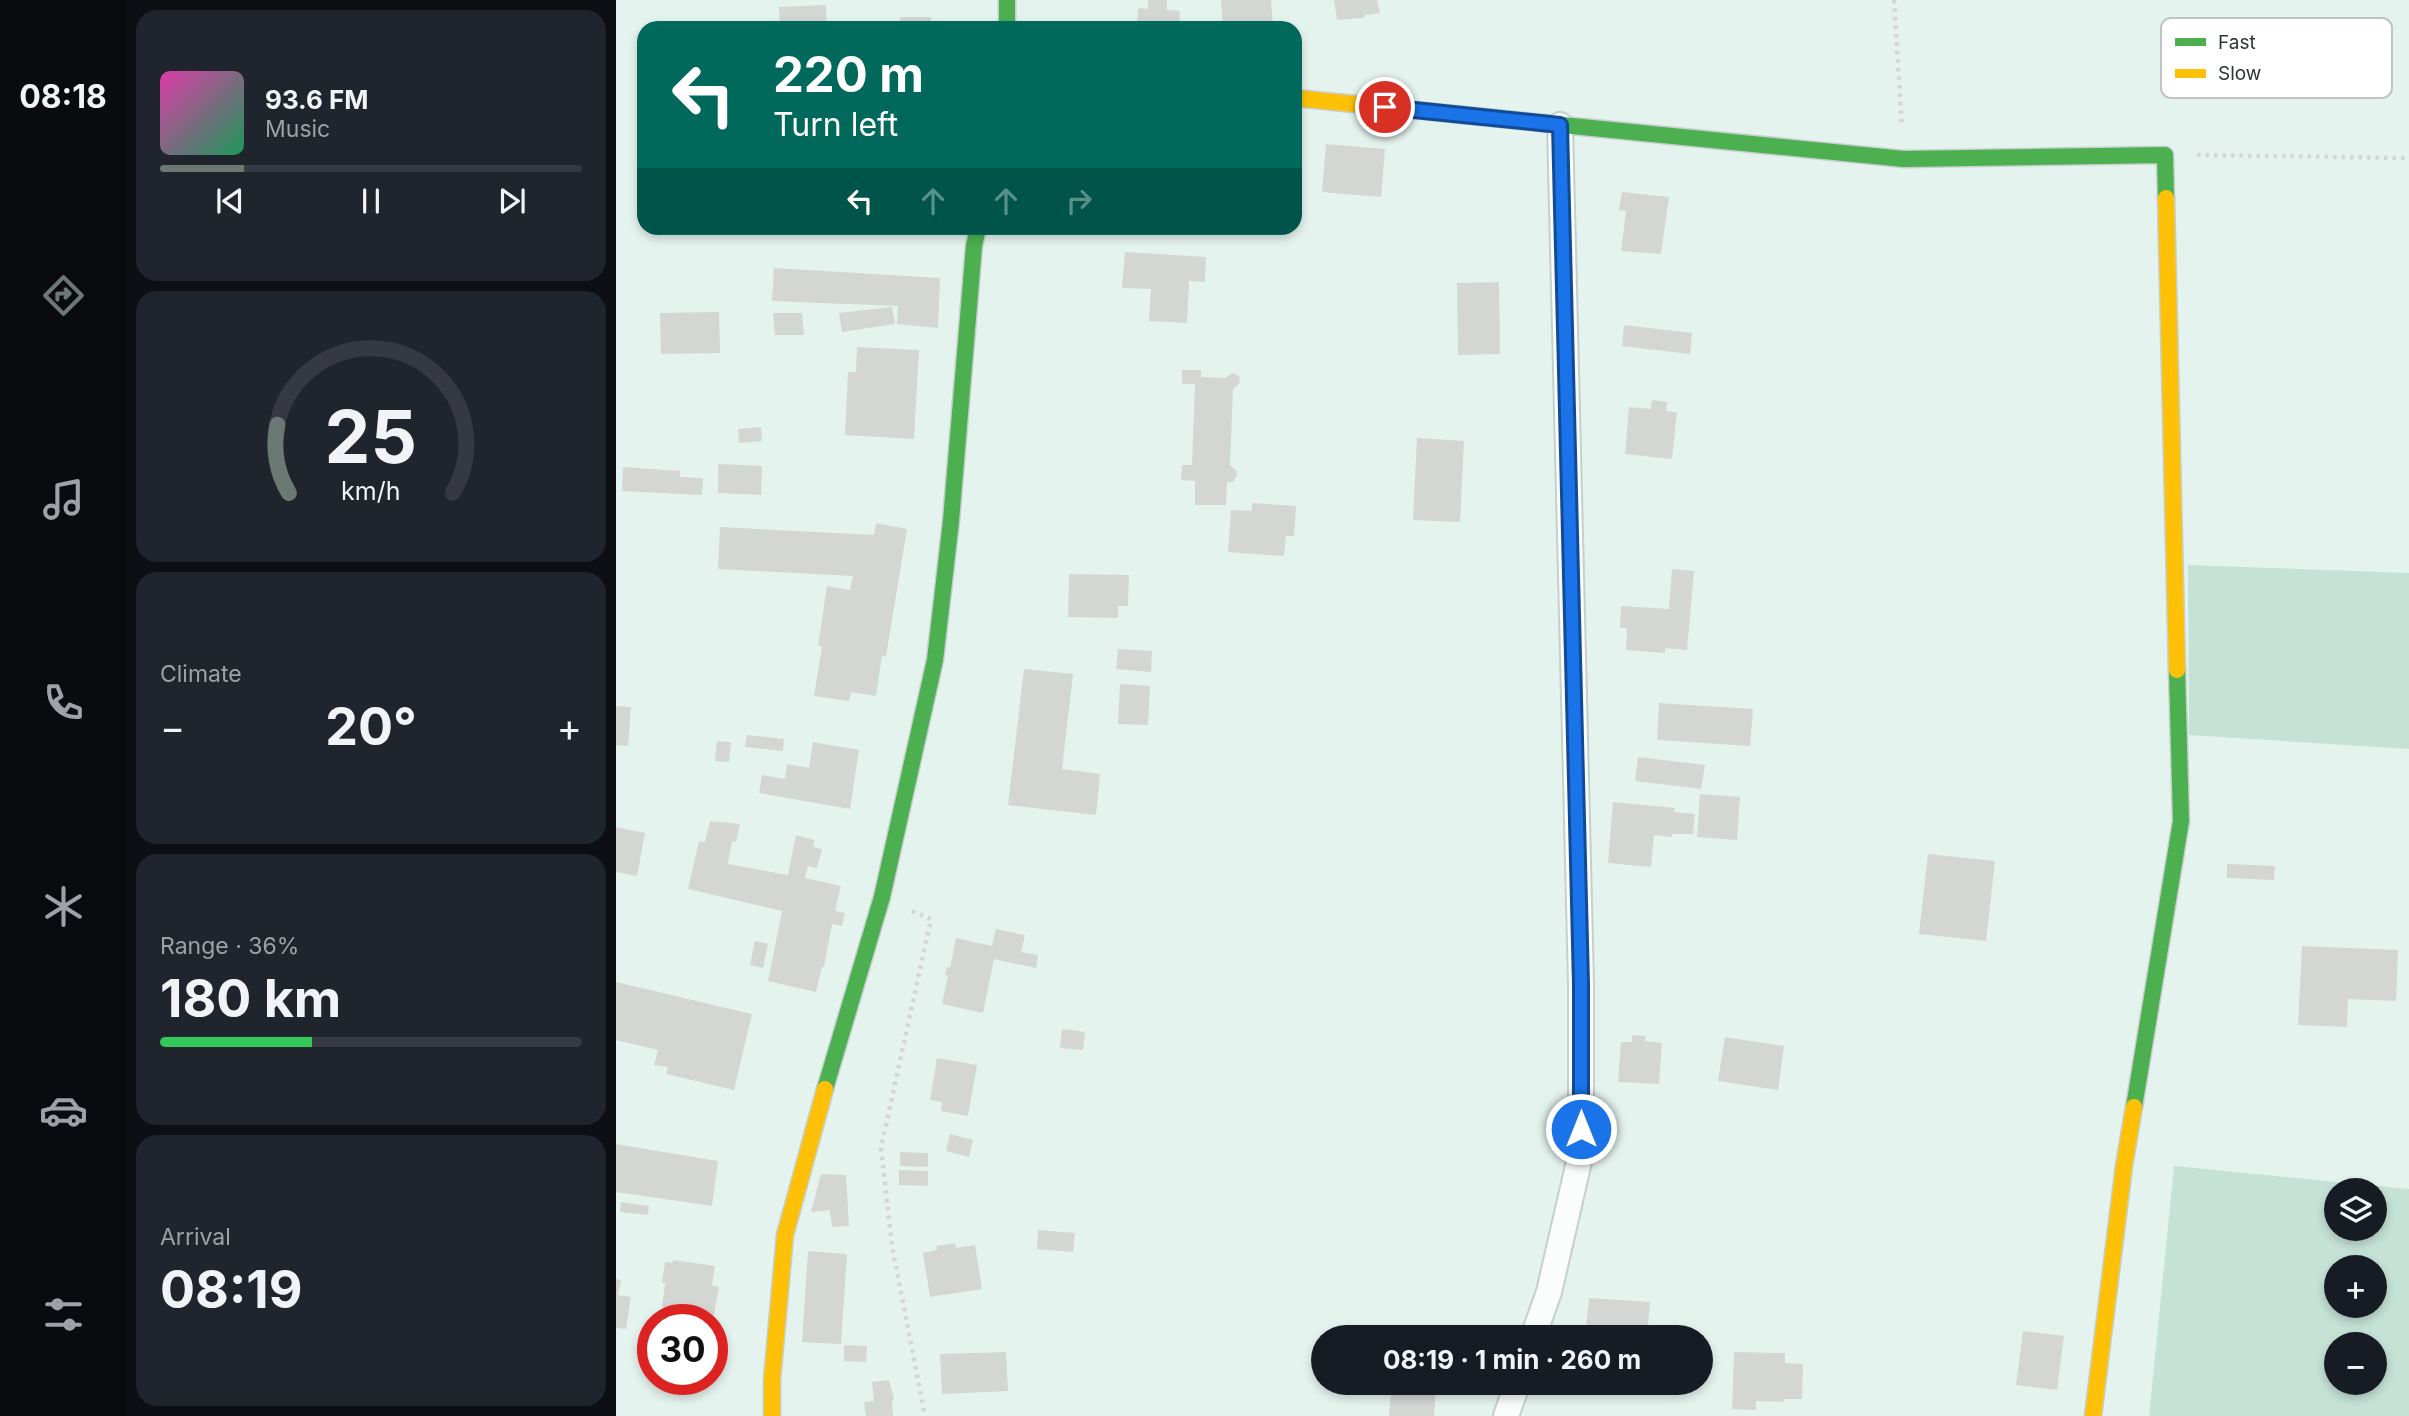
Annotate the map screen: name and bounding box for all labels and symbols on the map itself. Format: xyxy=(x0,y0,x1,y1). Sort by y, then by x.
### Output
legend xyxy=(2161,18,2392,98)
text: Fast xyxy=(2218,31,2256,54)
text: Slow xyxy=(2218,62,2261,85)
pin xyxy=(1355,77,1415,137)
position arrow xyxy=(1544,1092,1618,1166)
speed limit sign: 30 xyxy=(637,1304,728,1395)

